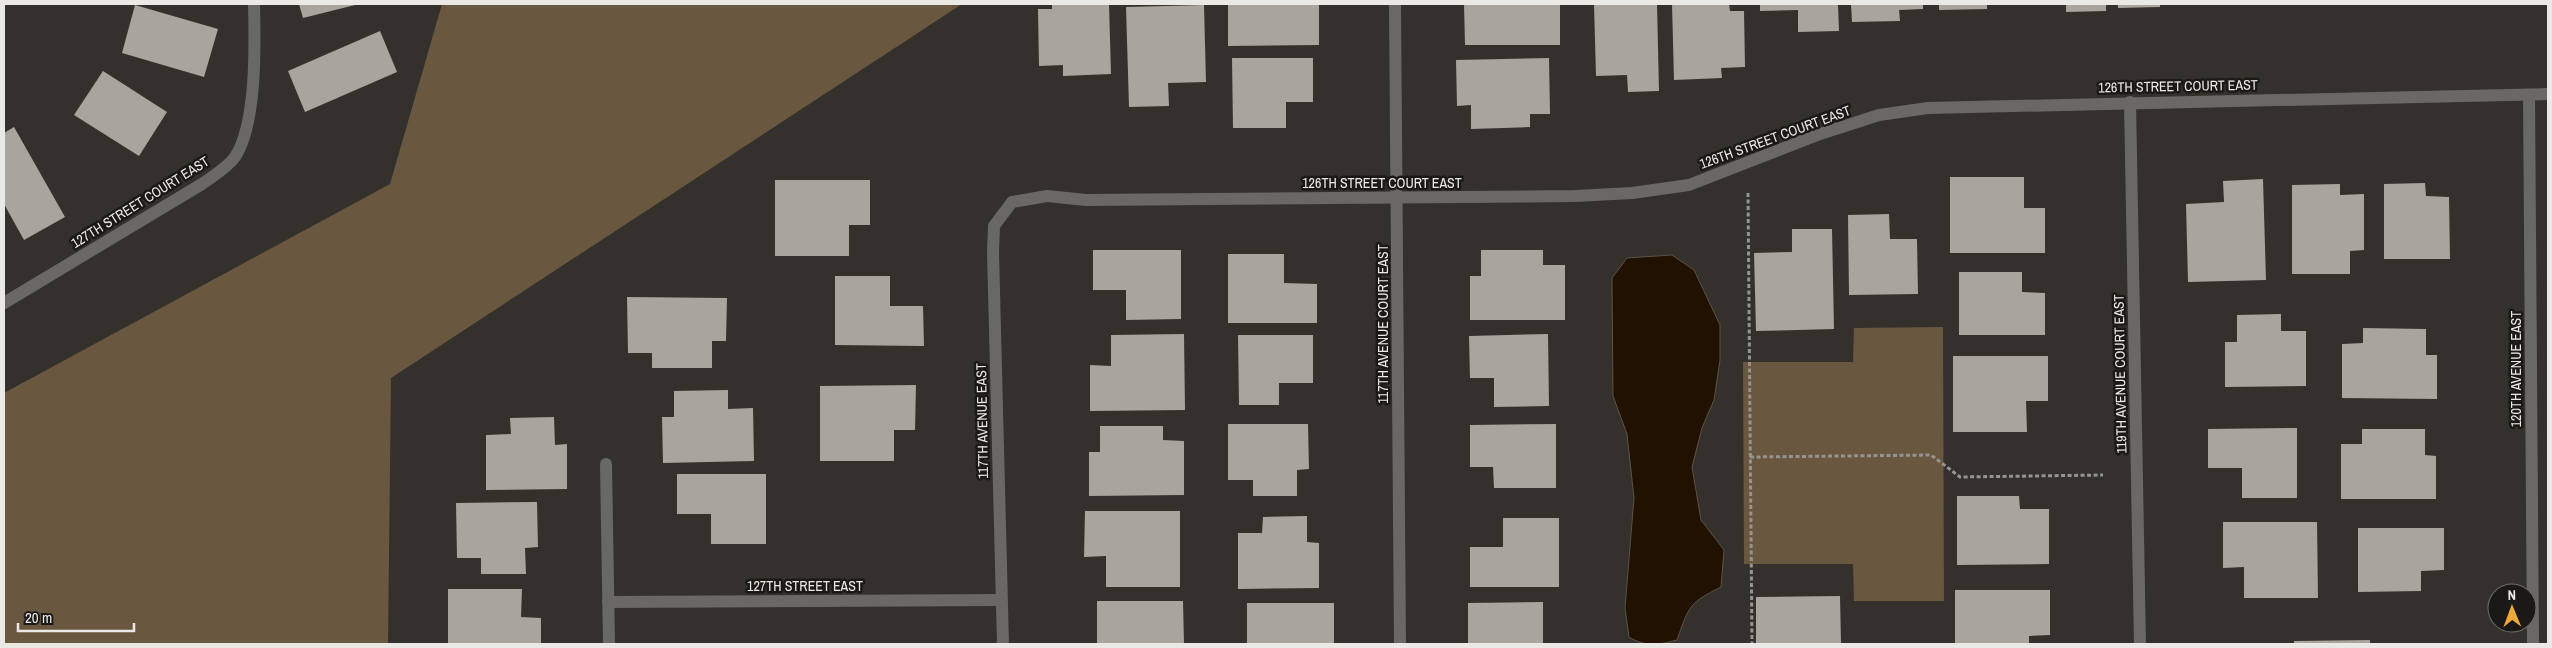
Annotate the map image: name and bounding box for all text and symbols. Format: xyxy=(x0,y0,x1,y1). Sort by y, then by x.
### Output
street label: 126TH STREET COURT EAST xyxy=(2098,76,2258,96)
street label: 126TH STREET COURT EAST xyxy=(1697,101,1853,173)
street label: 127TH STREET COURT EAST xyxy=(68,152,212,252)
street label: 126TH STREET COURT EAST xyxy=(1302,174,1462,192)
street label: 117TH AVENUE COURT EAST xyxy=(1374,244,1392,404)
street label: 119TH AVENUE COURT EAST xyxy=(2110,294,2130,454)
street label: 120TH AVENUE EAST xyxy=(2507,311,2525,427)
street label: 117TH AVENUE EAST xyxy=(972,363,992,479)
street label: 127TH STREET EAST xyxy=(747,577,863,595)
north arrow xyxy=(2487,583,2537,633)
text: N xyxy=(2507,586,2516,604)
scale bar xyxy=(18,600,134,632)
text: 20 m xyxy=(25,607,52,628)

